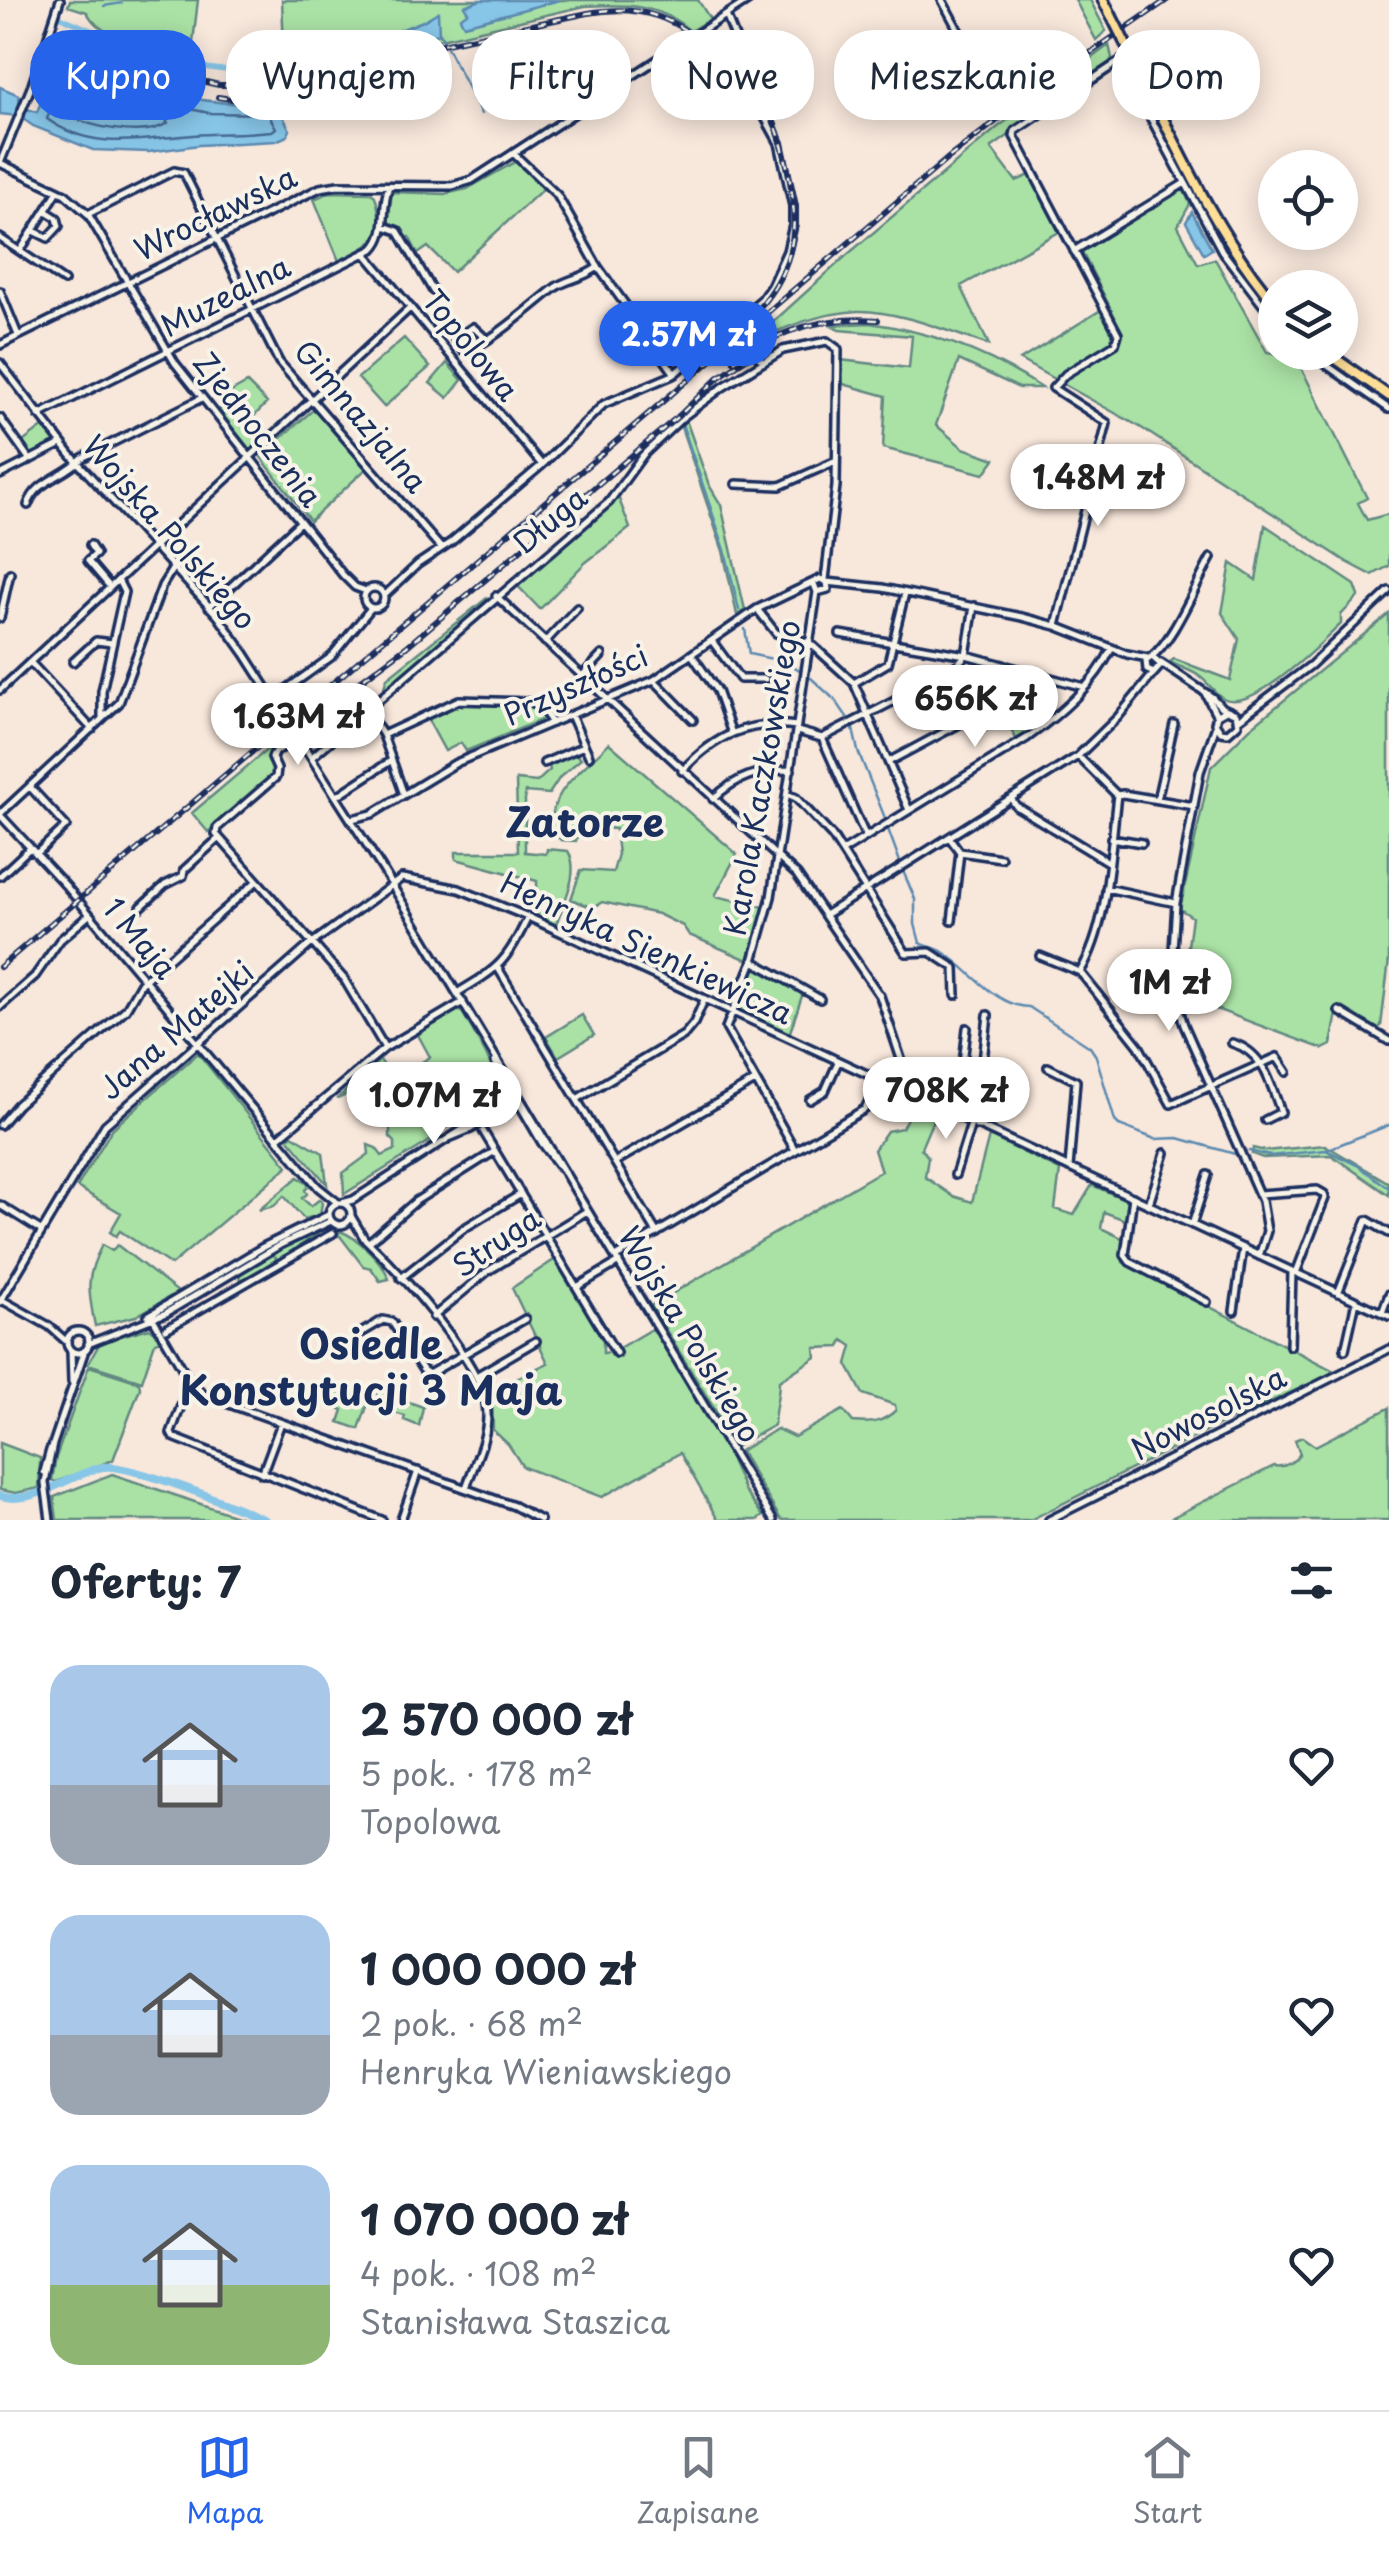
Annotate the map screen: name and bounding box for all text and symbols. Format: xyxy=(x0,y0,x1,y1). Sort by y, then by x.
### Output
chip: Kupno xyxy=(30,30,206,120)
chip: Wynajem xyxy=(226,30,452,120)
chip: Filtry xyxy=(472,30,631,120)
chip: Nowe xyxy=(651,30,814,120)
chip: Mieszkanie xyxy=(834,30,1092,120)
chip: Dom xyxy=(1112,30,1260,120)
map controls xyxy=(1258,150,1358,370)
button: locate xyxy=(1258,150,1358,250)
street label: Wrocławska xyxy=(126,153,304,270)
street label: Muzealna xyxy=(152,243,298,347)
button: layers xyxy=(1258,270,1358,370)
street label: Topolowa xyxy=(413,279,531,410)
pin: 2.57M zł xyxy=(585,301,791,386)
text: 2.57M zł xyxy=(621,309,755,357)
street label: Gimnazjalna xyxy=(284,329,440,502)
street label: Zjednoczenia xyxy=(184,341,335,516)
street label: Wojska Polskiego xyxy=(73,424,268,639)
pin: 1.48M zł xyxy=(995,444,1201,529)
text: 1.48M zł xyxy=(1032,452,1164,500)
street label: Długa xyxy=(503,474,597,564)
street label: Karola Kaczkowskiego xyxy=(711,616,810,939)
street label: Przyszłości xyxy=(495,632,655,736)
pin: 656K zł xyxy=(883,665,1067,750)
text: 656K zł xyxy=(914,673,1036,721)
pin: 1.63M zł xyxy=(195,683,401,768)
text: 1.63M zł xyxy=(233,691,363,739)
district label: Zatorze xyxy=(505,790,665,851)
street label: Henryka Sienkiewicza xyxy=(493,859,801,1034)
street label: 1 Maja xyxy=(93,887,188,988)
street label: Jana Matejki xyxy=(88,949,263,1109)
pin: 1M zł xyxy=(1099,949,1239,1034)
text: 1M zł xyxy=(1129,957,1209,1005)
pin: 708K zł xyxy=(854,1057,1038,1142)
pin: 1.07M zł xyxy=(331,1062,537,1147)
text: 708K zł xyxy=(885,1065,1007,1113)
text: 1.07M zł xyxy=(369,1070,499,1118)
street label: Struga xyxy=(443,1195,549,1287)
street label: Wojska Polskiego xyxy=(609,1217,774,1450)
district label: Osiedle Konstytucji 3 Maja xyxy=(179,1312,563,1419)
street label: Nowosolska xyxy=(1123,1353,1294,1470)
text: Oferty: 7 xyxy=(50,1549,241,1612)
icon: filters xyxy=(1284,1553,1339,1608)
text: 2 570 000 zł xyxy=(360,1686,632,1749)
icon: home xyxy=(130,1705,250,1825)
icon: heart xyxy=(1284,1738,1339,1793)
text: 5 pok. · 178 m² xyxy=(360,1749,593,1797)
text: Topolowa xyxy=(360,1797,500,1845)
text: 1 000 000 zł xyxy=(360,1936,634,1999)
icon: home xyxy=(130,1955,250,2075)
icon: heart xyxy=(1284,1988,1339,2043)
text: 2 pok. · 68 m² xyxy=(360,1999,583,2047)
text: Henryka Wieniawskiego xyxy=(360,2047,732,2095)
text: 1 070 000 zł xyxy=(360,2186,627,2249)
icon: home xyxy=(130,2205,250,2325)
icon: heart xyxy=(1284,2238,1339,2293)
text: 4 pok. · 108 m² xyxy=(360,2249,597,2297)
text: Stanisława Staszica xyxy=(360,2297,670,2345)
tab: Mapa xyxy=(186,2430,264,2533)
tab: Zapisane xyxy=(636,2430,760,2533)
tab: Start xyxy=(1133,2430,1203,2533)

